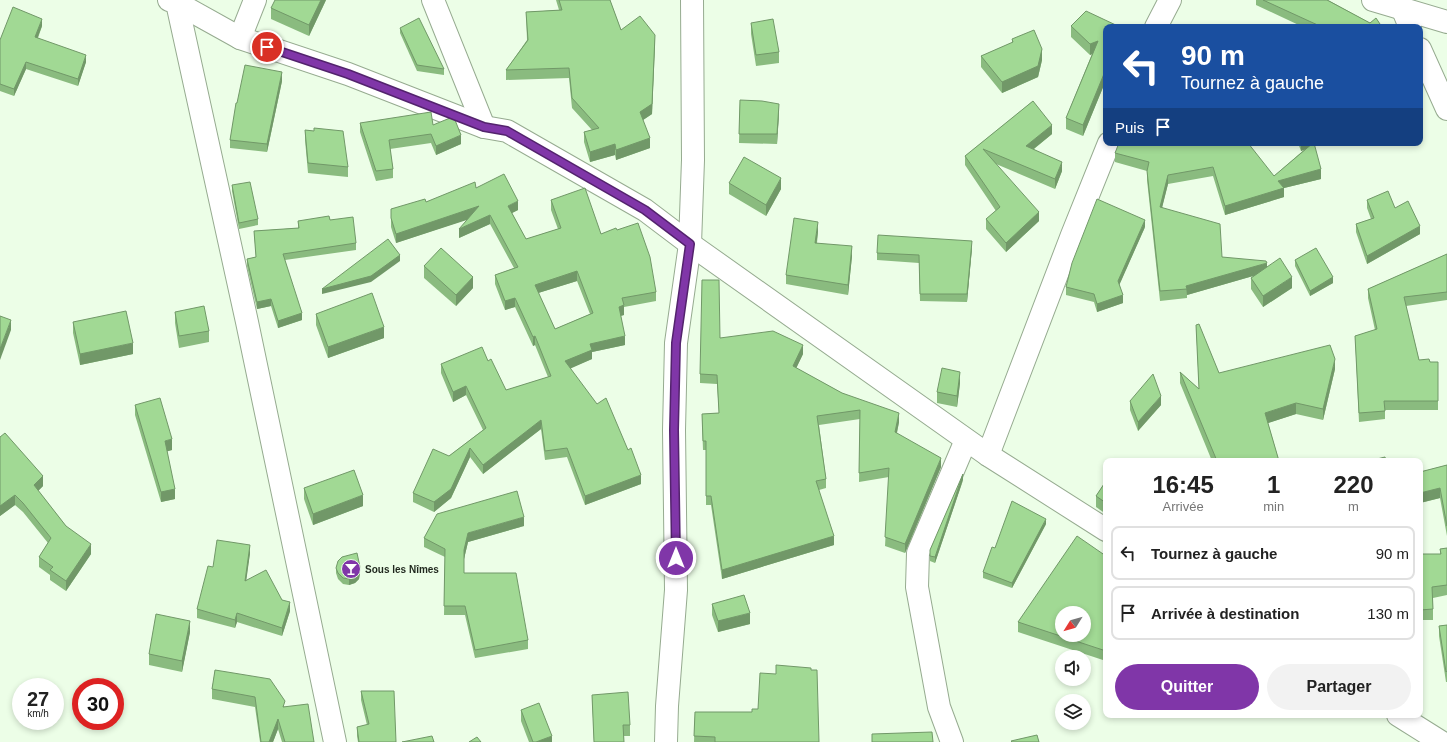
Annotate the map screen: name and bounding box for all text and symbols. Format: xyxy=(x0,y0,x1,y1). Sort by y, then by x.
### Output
pin xyxy=(250,30,284,64)
icon: arrive xyxy=(256,36,278,58)
icon: left xyxy=(1115,40,1167,92)
text: 90 m xyxy=(1181,40,1245,71)
text: Tournez à gauche xyxy=(1181,73,1324,93)
icon: arrive xyxy=(1152,116,1174,138)
text: Puis xyxy=(1115,119,1144,136)
text: 16:45 xyxy=(1152,471,1214,498)
text: 1 xyxy=(1267,471,1280,498)
text: 220 xyxy=(1334,471,1374,498)
text: Arrivée xyxy=(1162,499,1204,514)
text: min xyxy=(1263,499,1284,514)
text: m xyxy=(1348,499,1359,514)
position arrow xyxy=(655,537,697,579)
icon: left xyxy=(1117,542,1139,564)
text: Tournez à gauche xyxy=(1151,545,1277,562)
text: 90 m xyxy=(1376,545,1409,562)
bar icon: Sous les Nîmes xyxy=(340,558,362,580)
place label: Sous les Nîmes xyxy=(365,564,439,575)
icon: arrive xyxy=(1117,602,1139,624)
text: Arrivée à destination xyxy=(1151,605,1299,622)
text: 130 m xyxy=(1367,605,1409,622)
north arrow xyxy=(1055,606,1091,642)
map controls xyxy=(1055,606,1091,730)
button: sound xyxy=(1055,650,1091,686)
button: Quitter xyxy=(1115,664,1259,710)
button: Partager xyxy=(1267,664,1411,710)
speed limit sign: 30 xyxy=(72,678,124,730)
text: 27 xyxy=(27,688,49,710)
button: layers xyxy=(1055,694,1091,730)
text: km/h xyxy=(27,708,49,719)

